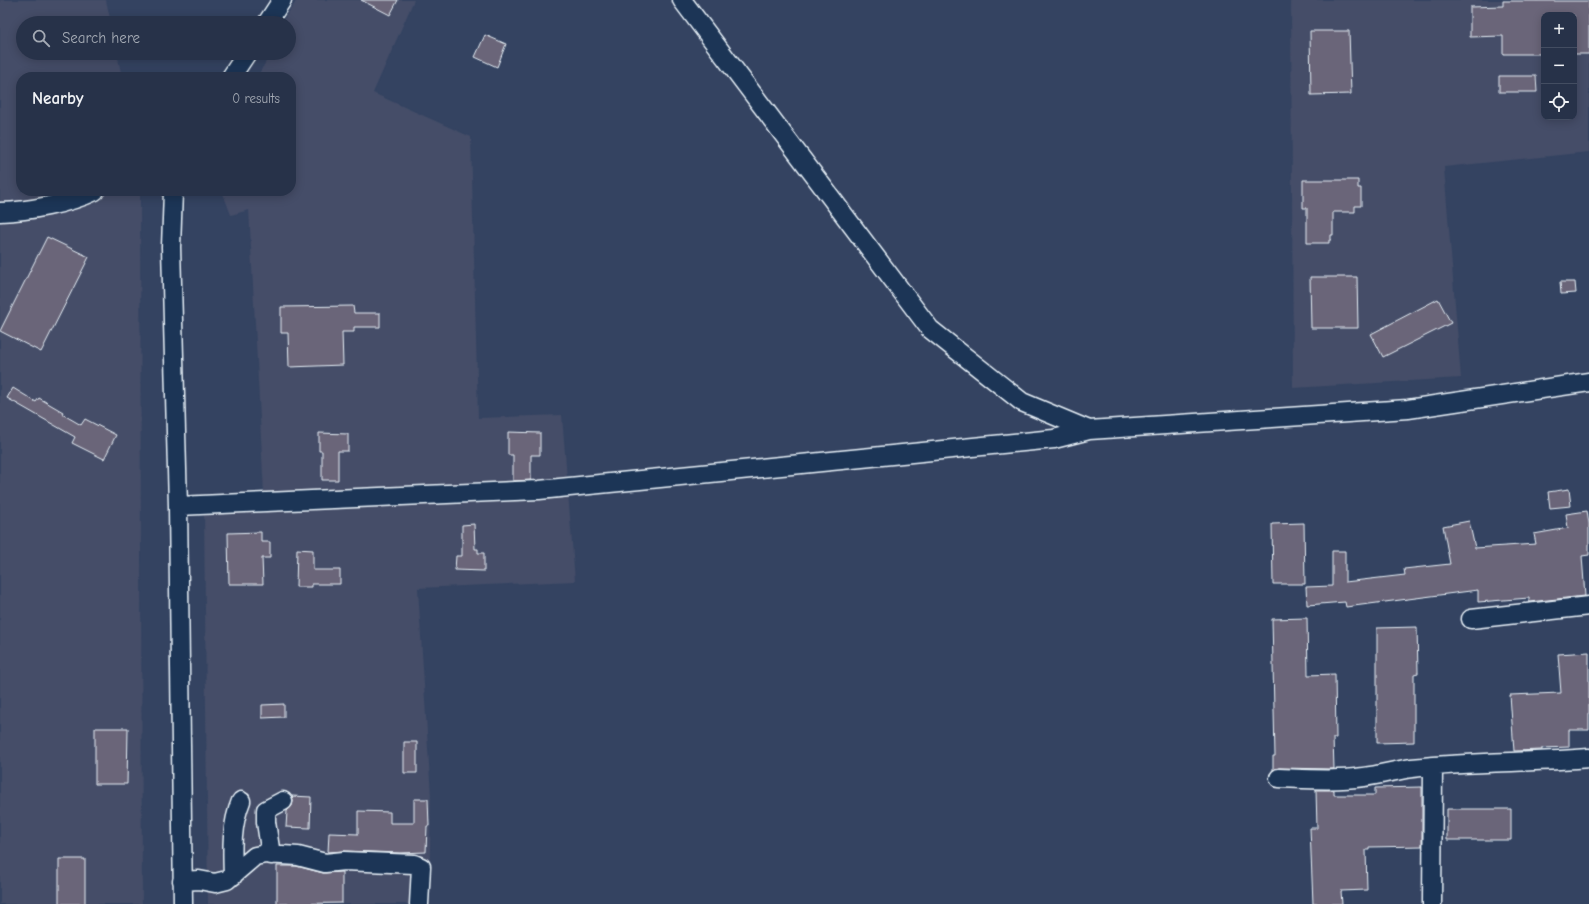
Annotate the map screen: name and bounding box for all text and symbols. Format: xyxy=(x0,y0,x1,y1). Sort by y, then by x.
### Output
map controls xyxy=(1541,12,1577,120)
button: + xyxy=(1541,12,1577,48)
search box xyxy=(16,16,296,60)
icon: search xyxy=(30,27,52,49)
text: Search here xyxy=(62,29,140,47)
button: − xyxy=(1541,48,1577,84)
button: locate xyxy=(1541,84,1577,120)
text: Nearby xyxy=(32,89,83,108)
text: 0 results xyxy=(232,91,280,106)

